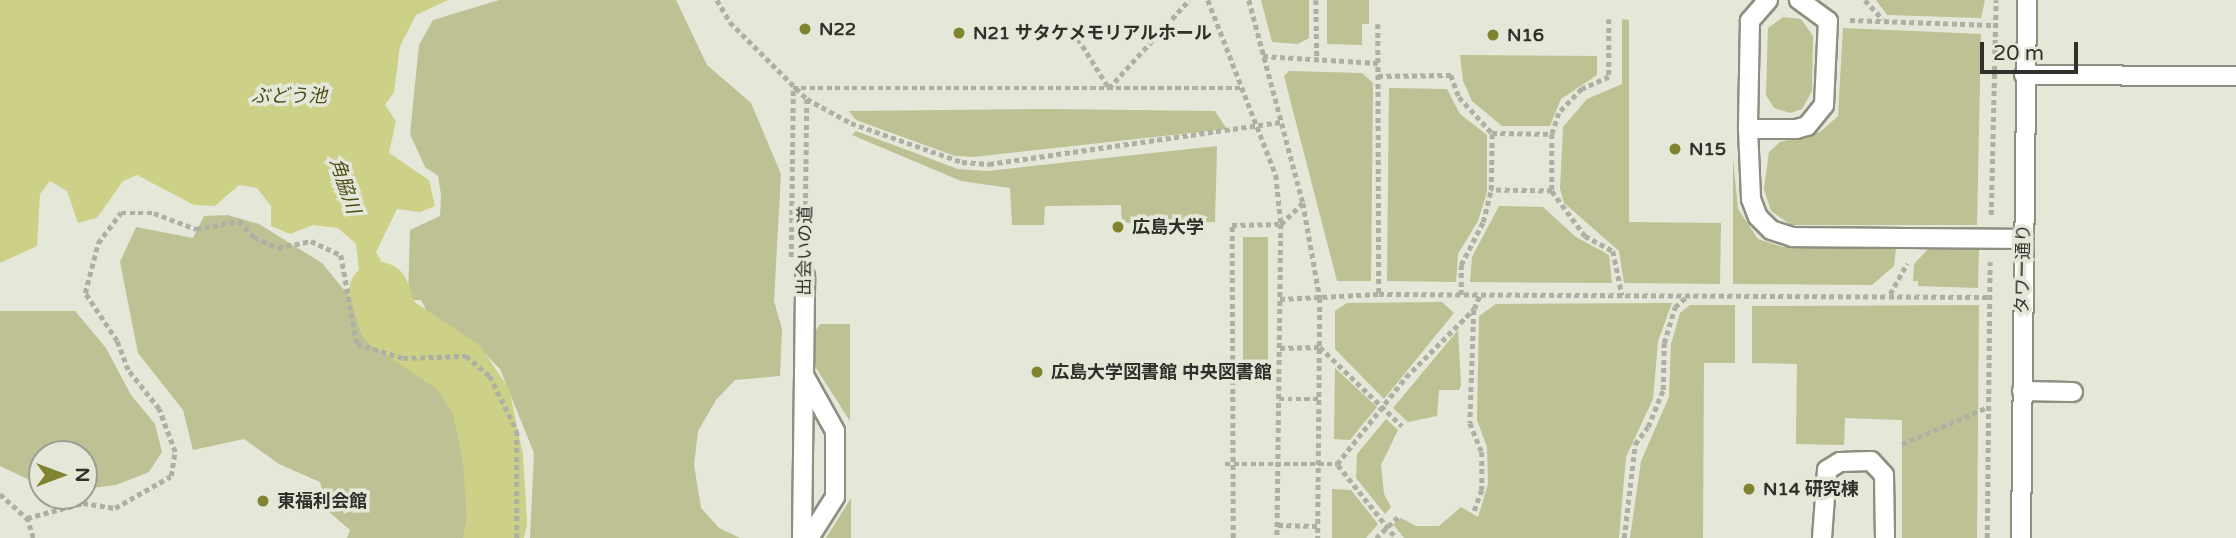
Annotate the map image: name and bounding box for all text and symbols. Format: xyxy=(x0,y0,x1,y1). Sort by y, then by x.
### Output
place label: N22 xyxy=(819,18,856,40)
marker: N22 xyxy=(797,21,813,37)
place label: N21 サタケメモリアルホール xyxy=(973,22,1213,44)
place label: N16 xyxy=(1507,24,1544,46)
marker: N21 サタケメモリアルホール xyxy=(951,25,967,41)
marker: N16 xyxy=(1485,27,1501,43)
scale bar xyxy=(1984,28,2082,72)
text: 20 m xyxy=(1993,41,2044,66)
water label: ぶどう池 xyxy=(251,86,327,108)
place label: N15 xyxy=(1689,138,1726,160)
marker: N15 xyxy=(1667,141,1683,157)
water label: 角脇川 xyxy=(324,155,364,217)
street label: 出会いの道 xyxy=(793,206,817,296)
place label: 広島大学 xyxy=(1132,216,1204,238)
marker: 広島大学 xyxy=(1110,219,1126,235)
street label: タワー通り xyxy=(2011,224,2035,314)
place label: 広島大学図書館 中央図書館 xyxy=(1051,361,1272,383)
marker: 広島大学図書館 中央図書館 xyxy=(1029,364,1045,380)
north arrow xyxy=(28,440,98,510)
text: N xyxy=(71,467,93,483)
place label: N14 研究棟 xyxy=(1763,478,1859,500)
marker: N14 研究棟 xyxy=(1741,481,1757,497)
place label: 東福利会館 xyxy=(277,490,367,512)
marker: 東福利会館 xyxy=(255,493,271,509)

